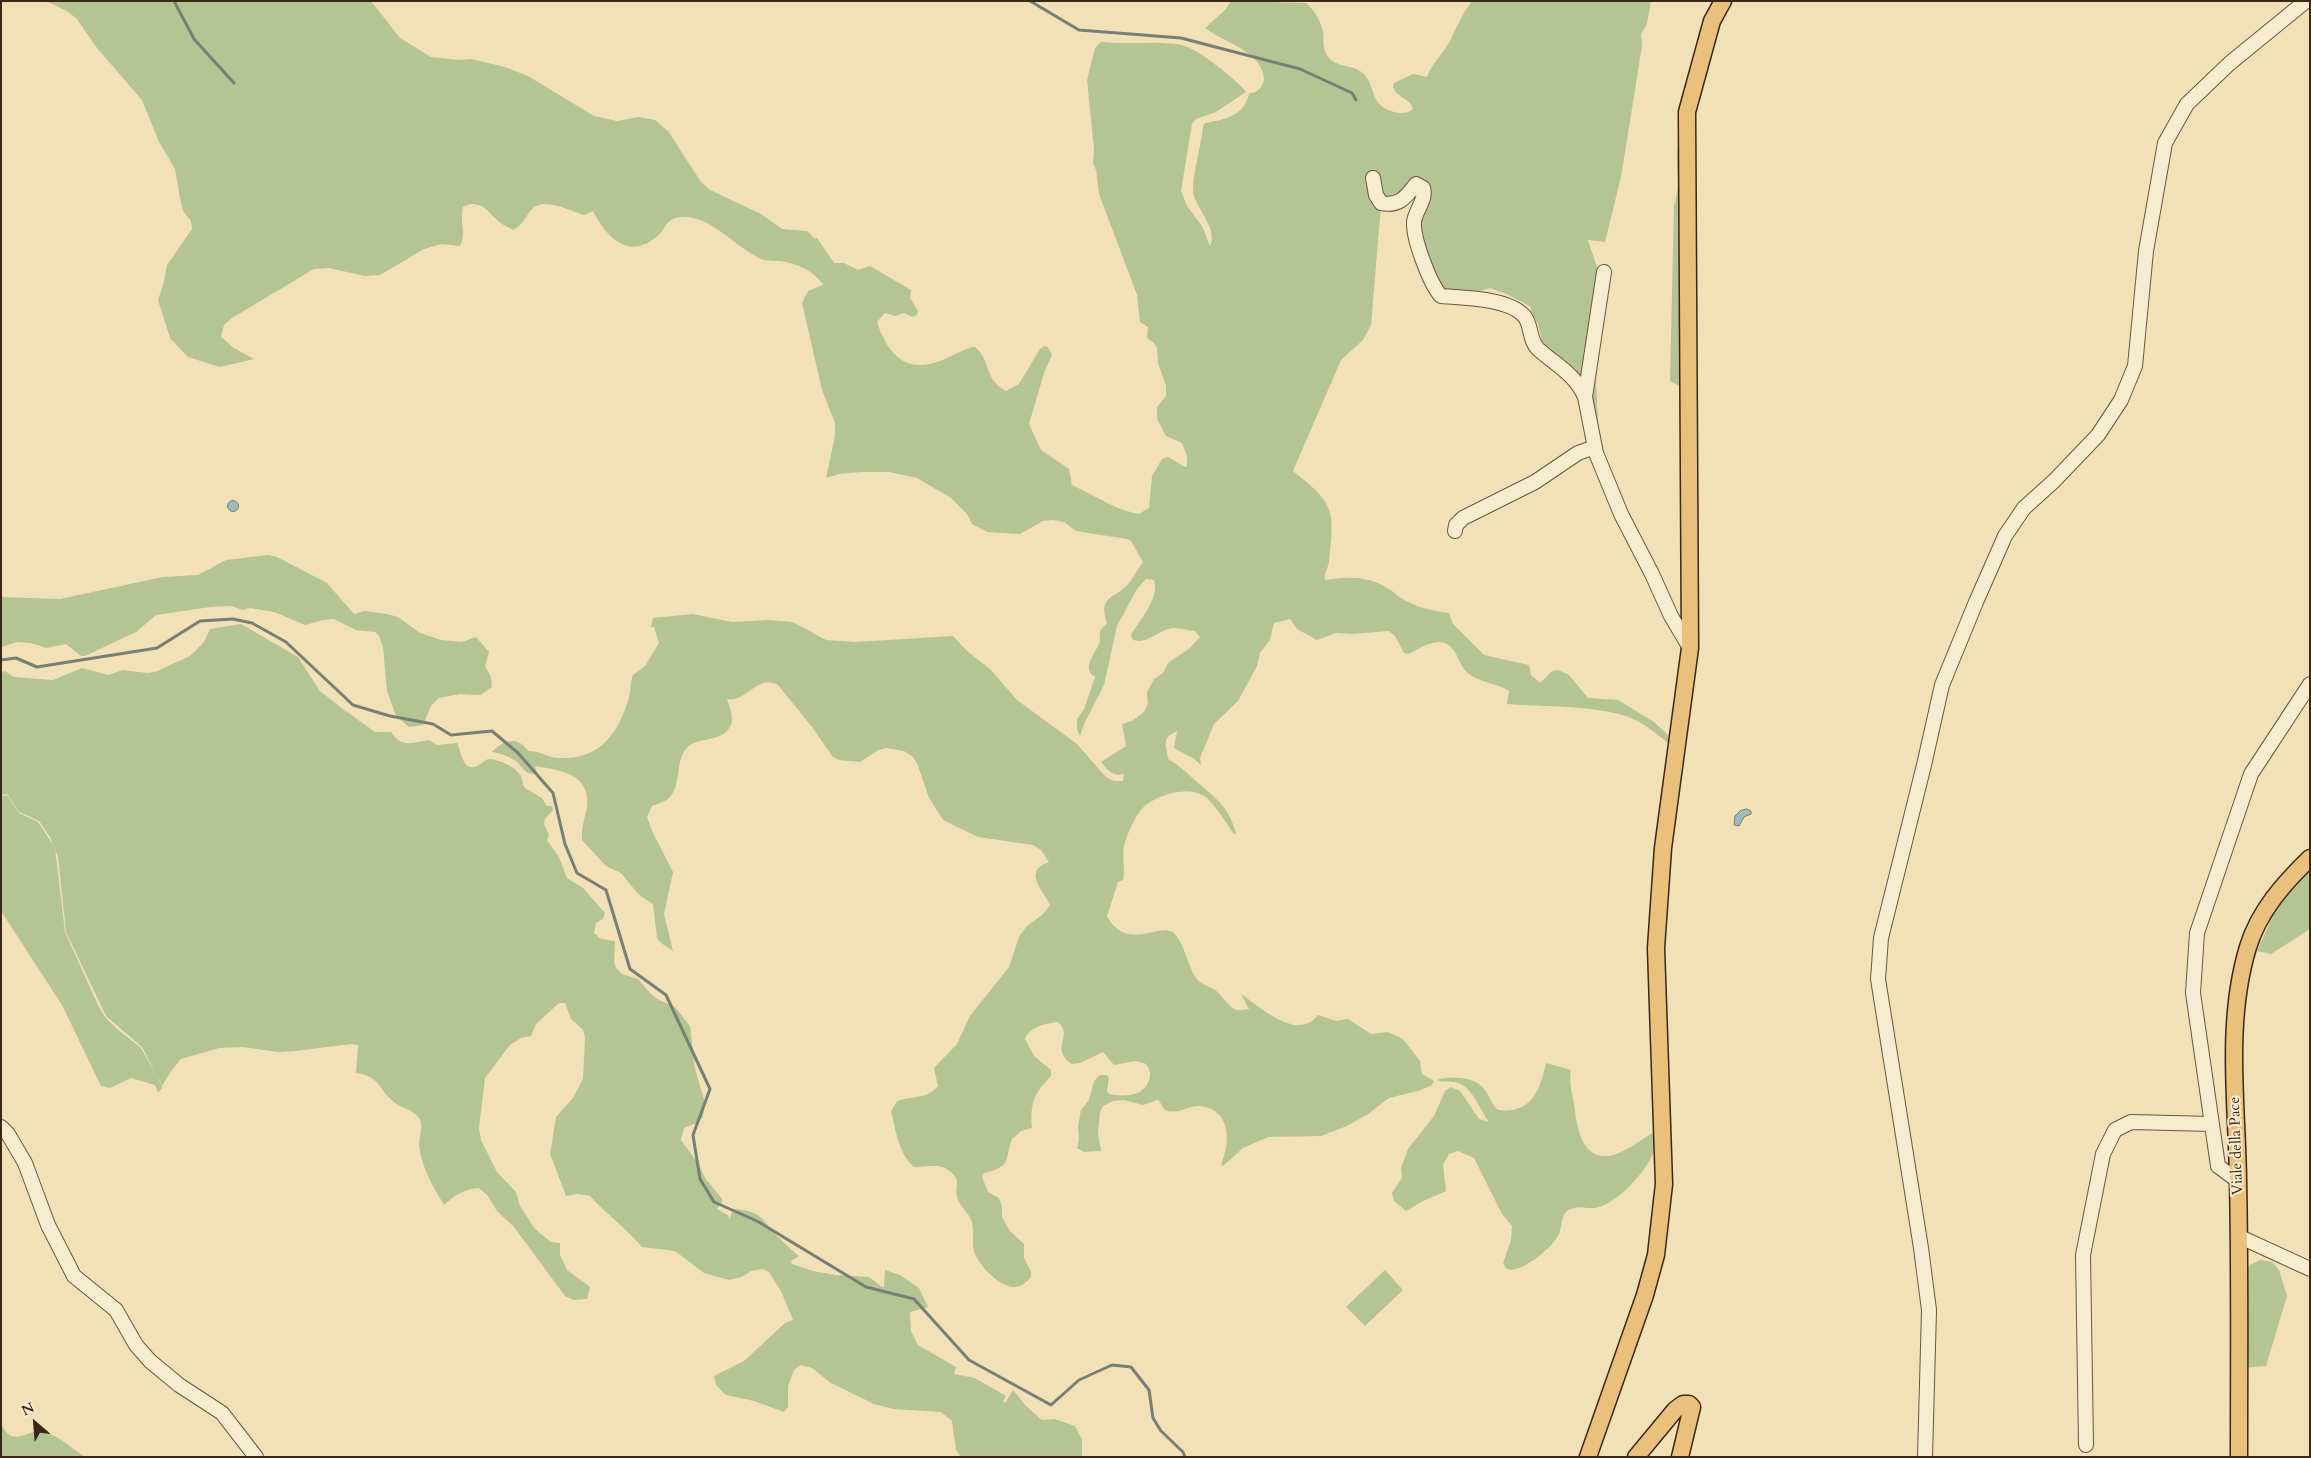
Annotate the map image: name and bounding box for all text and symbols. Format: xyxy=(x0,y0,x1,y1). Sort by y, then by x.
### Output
street label: Viale della Pace xyxy=(2226,1097,2248,1195)
north arrow xyxy=(10,1398,60,1448)
text: N xyxy=(18,1398,38,1420)

